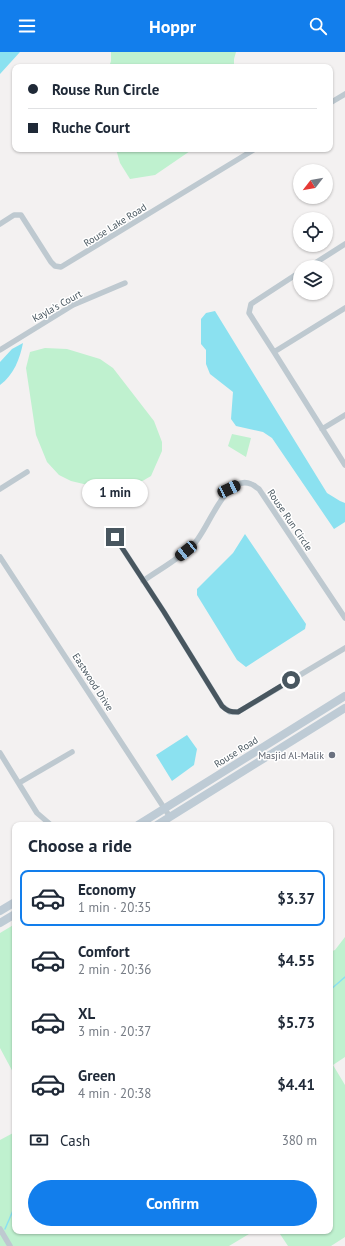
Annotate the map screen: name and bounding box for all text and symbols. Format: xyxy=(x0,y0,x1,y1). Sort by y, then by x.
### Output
icon: menu xyxy=(16,15,38,37)
text: Hoppr xyxy=(149,15,196,38)
icon: search xyxy=(307,15,329,37)
text: Rouse Run Circle xyxy=(52,80,159,99)
text: Ruche Court xyxy=(52,118,130,137)
north arrow xyxy=(293,164,333,204)
map controls xyxy=(293,164,333,300)
street label: Rouse Lake Road xyxy=(81,200,149,250)
button: locate xyxy=(293,212,333,252)
button: layers xyxy=(293,260,333,300)
street label: Kayla's Court xyxy=(30,287,85,325)
car xyxy=(216,478,242,500)
callout: 1 min xyxy=(82,479,148,507)
text: 1 min xyxy=(99,484,131,501)
street label: Rouse Run Circle xyxy=(265,487,315,553)
route end xyxy=(106,528,124,546)
car xyxy=(173,539,199,563)
street label: Eastwood Drive xyxy=(69,651,117,713)
route start xyxy=(282,671,300,689)
street label: Rouse Road xyxy=(212,733,260,771)
place label: Masjid Al-Malik xyxy=(258,749,324,762)
marker: Masjid Al-Malik xyxy=(327,750,337,760)
text: Choose a ride xyxy=(28,834,132,857)
icon: car xyxy=(30,880,66,916)
text: Economy xyxy=(78,880,136,899)
text: $3.37 xyxy=(277,889,315,908)
text: 1 min · 20:35 xyxy=(78,899,151,916)
icon: car xyxy=(30,942,66,978)
text: Comfort xyxy=(78,942,130,961)
text: $4.55 xyxy=(277,951,315,970)
text: 2 min · 20:36 xyxy=(78,961,151,978)
icon: car xyxy=(30,1004,66,1040)
text: XL xyxy=(78,1004,95,1023)
text: $5.73 xyxy=(277,1013,315,1032)
text: 3 min · 20:37 xyxy=(78,1023,151,1040)
icon: car xyxy=(30,1066,66,1102)
text: Green xyxy=(78,1066,116,1085)
text: $4.41 xyxy=(277,1075,315,1094)
text: 4 min · 20:38 xyxy=(78,1085,151,1102)
icon: cash xyxy=(28,1129,50,1151)
text: Cash xyxy=(60,1131,90,1150)
text: 380 m xyxy=(282,1132,317,1149)
button: Confirm xyxy=(28,1180,317,1226)

